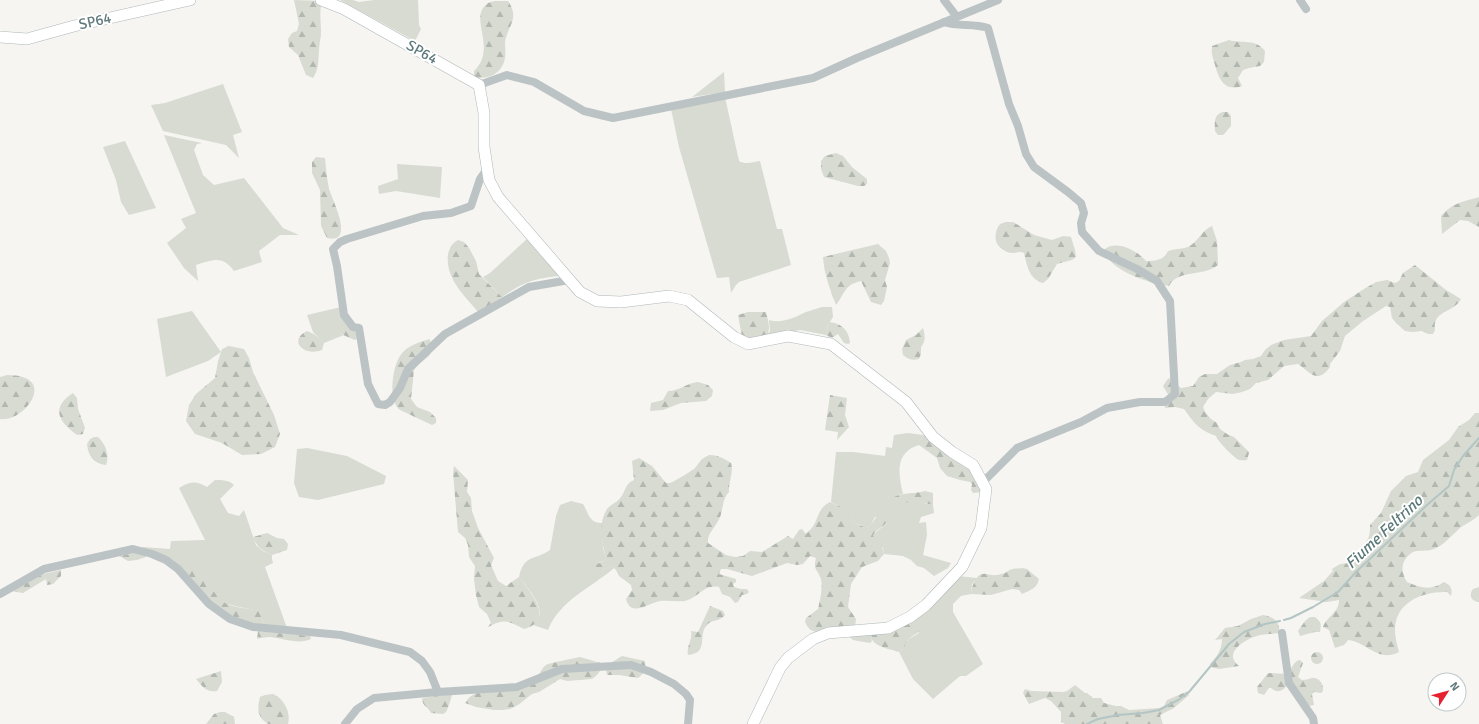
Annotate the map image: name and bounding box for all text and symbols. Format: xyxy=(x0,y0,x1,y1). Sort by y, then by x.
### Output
street label: SP64 xyxy=(77,9,113,33)
street label: SP64 xyxy=(403,36,441,68)
water label: Fiume Feltrino xyxy=(1341,490,1428,573)
north arrow xyxy=(1427,672,1467,712)
text: N xyxy=(1447,679,1462,693)

